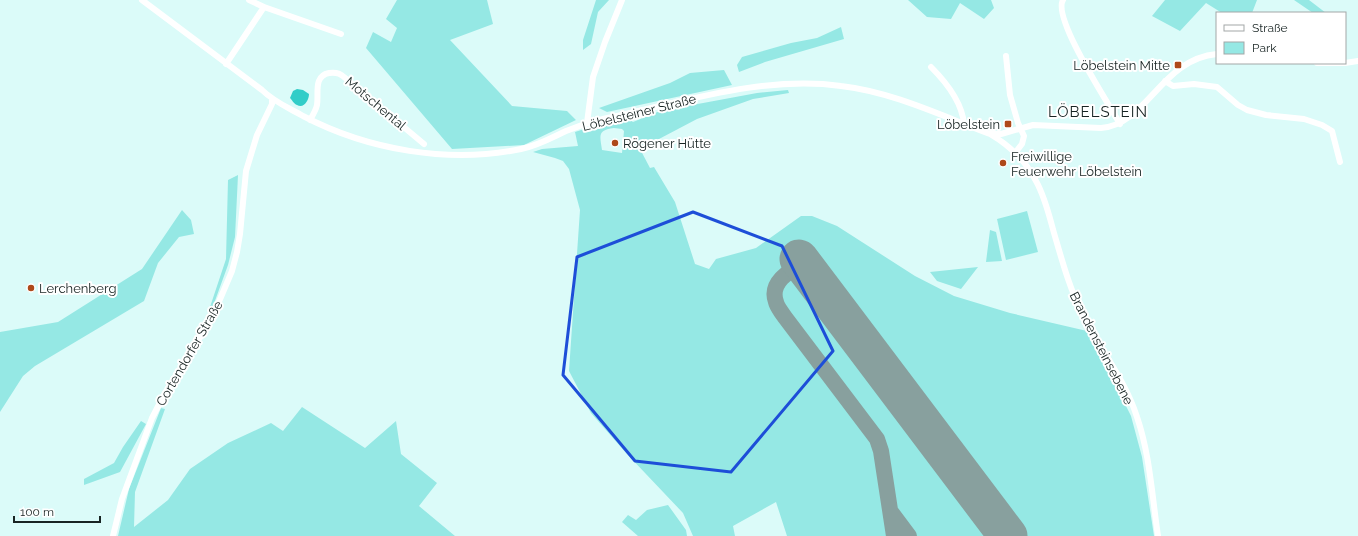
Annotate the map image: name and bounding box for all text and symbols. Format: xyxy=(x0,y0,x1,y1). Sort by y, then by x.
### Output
legend xyxy=(1216,12,1346,64)
text: Straße xyxy=(1252,21,1288,35)
text: Park xyxy=(1252,41,1277,55)
place label: Löbelstein Mitte xyxy=(1073,58,1170,73)
marker: Löbelstein Mitte xyxy=(1173,60,1183,70)
street label: Motschental xyxy=(342,74,409,133)
street label: Löbelsteiner Straße xyxy=(581,91,698,134)
district label: LÖBELSTEIN xyxy=(1048,102,1148,121)
place label: Löbelstein xyxy=(937,117,1000,132)
marker: Löbelstein xyxy=(1003,119,1013,129)
place label: Rögener Hütte xyxy=(623,136,711,151)
marker: Rögener Hütte xyxy=(610,138,620,148)
place label: Freiwillige Feuerwehr Löbelstein xyxy=(1011,149,1142,179)
marker: Freiwillige Feuerwehr Löbelstein xyxy=(998,158,1008,168)
place label: Lerchenberg xyxy=(39,281,116,296)
marker: Lerchenberg xyxy=(26,283,36,293)
street label: Brandensteinsebene xyxy=(1067,289,1137,407)
street label: Cortendorfer Straße xyxy=(153,298,226,408)
scale bar xyxy=(14,498,100,524)
text: 100 m xyxy=(20,505,54,519)

